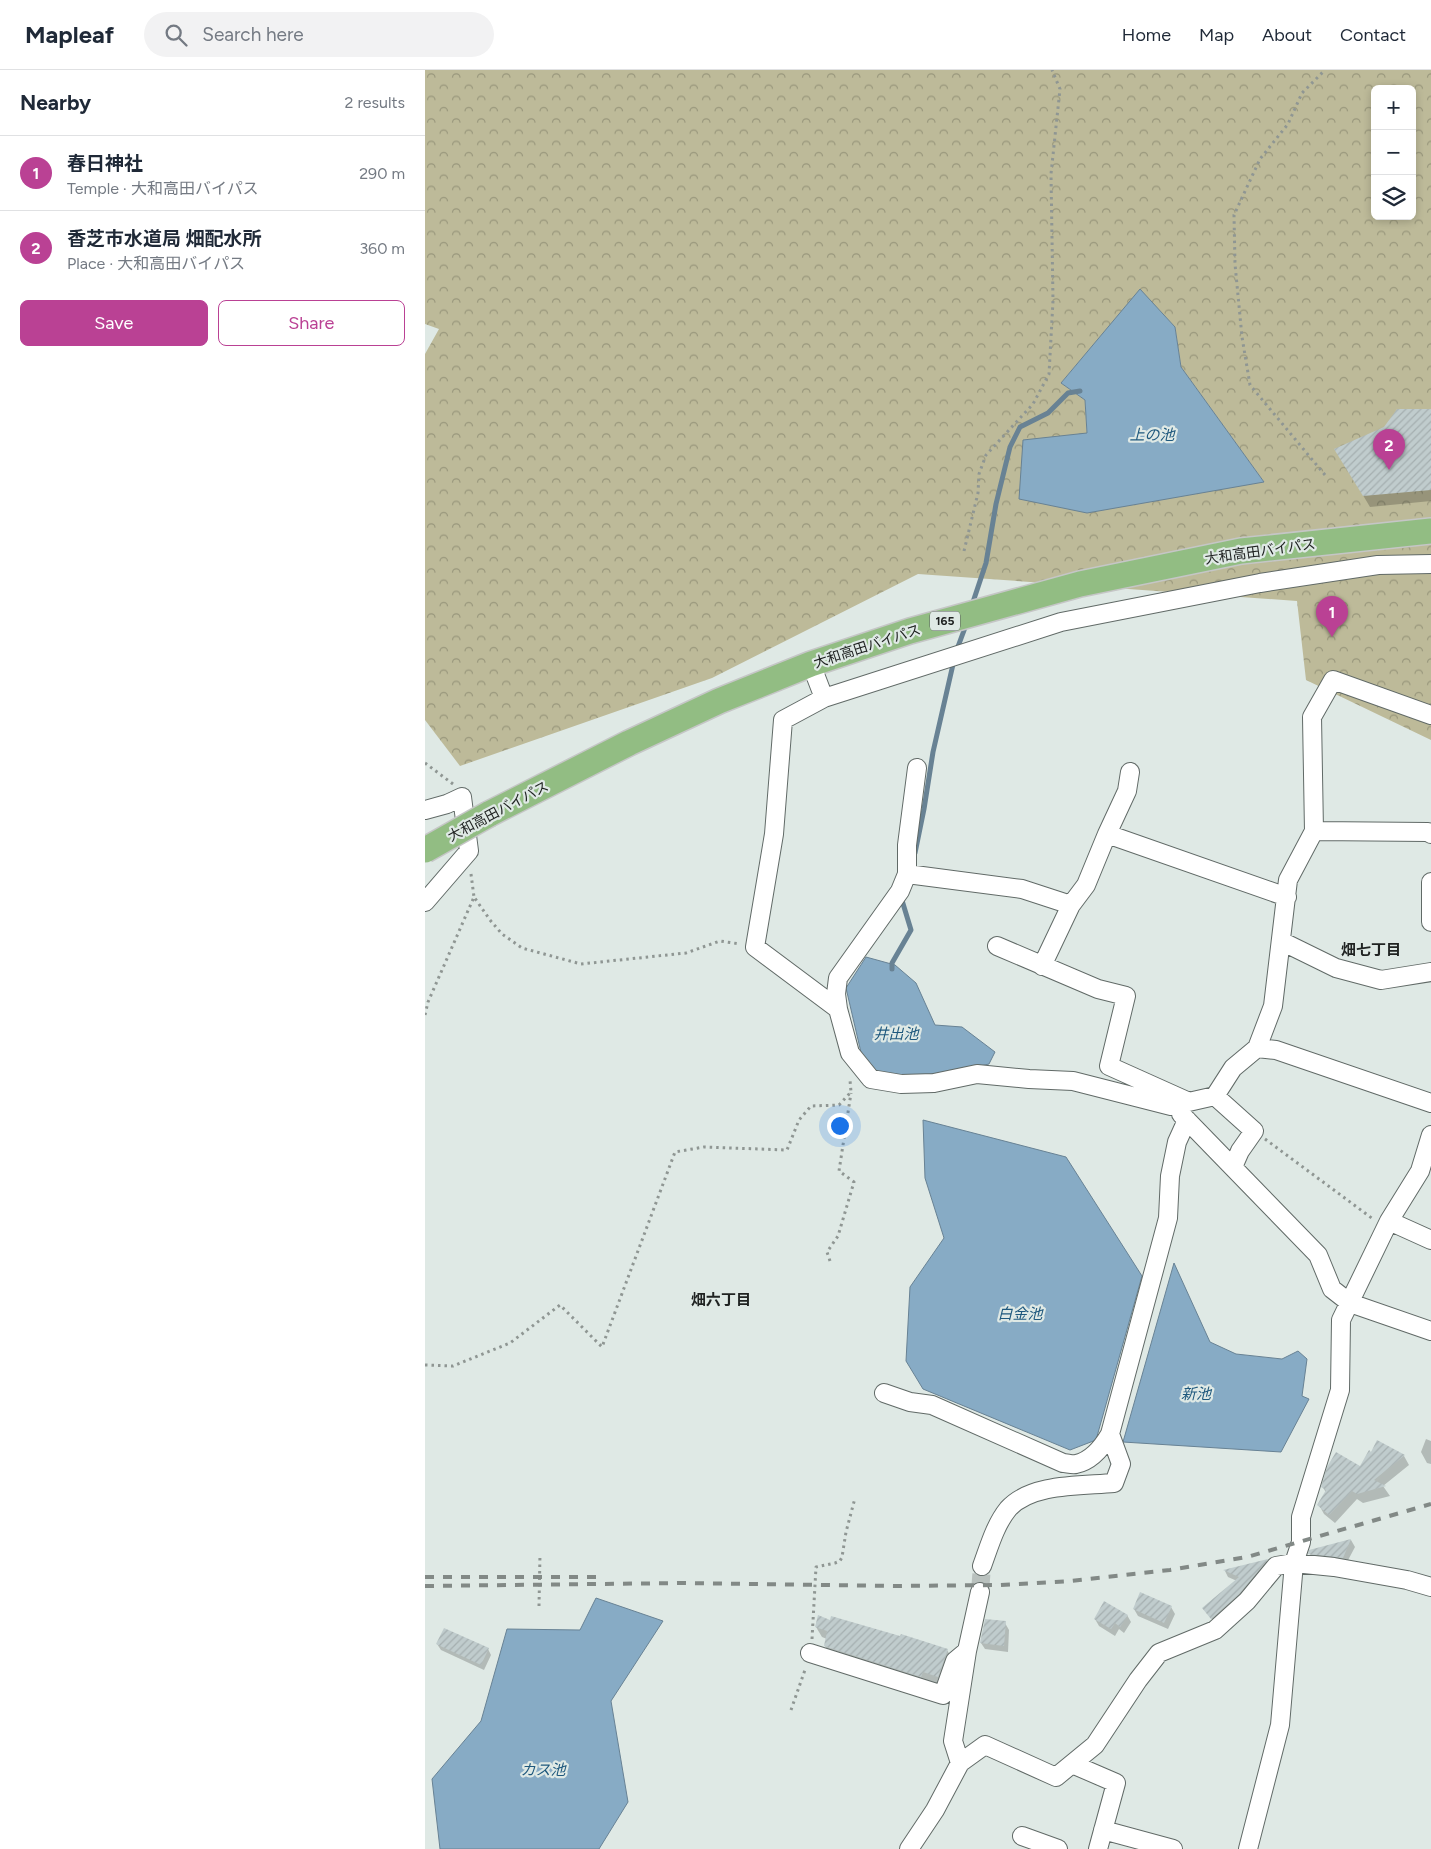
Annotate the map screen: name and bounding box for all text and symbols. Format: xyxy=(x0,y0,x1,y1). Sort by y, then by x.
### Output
search box xyxy=(144,12,494,57)
text: Mapleaf xyxy=(25,20,114,49)
icon: search xyxy=(162,21,190,49)
text: Search here xyxy=(202,23,304,46)
text: Home xyxy=(1122,24,1171,46)
text: Map xyxy=(1199,24,1234,46)
text: About xyxy=(1262,24,1312,46)
text: Contact xyxy=(1340,24,1406,46)
map controls xyxy=(1371,85,1416,220)
button: + xyxy=(1371,85,1416,130)
text: Nearby xyxy=(20,90,91,115)
text: 2 results xyxy=(345,93,405,112)
button: − xyxy=(1371,130,1416,175)
text: 春日神社 xyxy=(67,152,143,175)
text: 1 xyxy=(33,164,39,183)
text: 290 m xyxy=(359,164,405,183)
button: layers xyxy=(1371,175,1416,220)
text: Temple · 大和高田バイパス xyxy=(67,179,259,198)
text: 香芝市水道局 畑配水所 xyxy=(67,227,262,250)
text: 2 xyxy=(31,239,41,258)
text: 360 m xyxy=(359,239,405,258)
text: Place · 大和高田バイパス xyxy=(67,254,245,273)
button: Save xyxy=(20,300,208,346)
button: Share xyxy=(218,300,405,346)
water label: 上の池 xyxy=(1129,426,1176,444)
pin: 2 xyxy=(1373,429,1405,470)
street label: 大和高田バイパス xyxy=(1204,535,1317,568)
pin: 1 xyxy=(1316,596,1348,637)
road number: 165 xyxy=(930,612,960,630)
street label: 大和高田バイパス xyxy=(811,621,923,672)
street label: 大和高田バイパス xyxy=(445,778,552,845)
district label: 畑七丁目 xyxy=(1341,941,1401,959)
water label: 井出池 xyxy=(873,1025,920,1043)
your location xyxy=(827,1113,853,1139)
district label: 畑六丁目 xyxy=(691,1291,751,1309)
water label: 白金池 xyxy=(997,1305,1044,1323)
water label: 新池 xyxy=(1181,1385,1213,1403)
water label: カス池 xyxy=(520,1761,567,1779)

